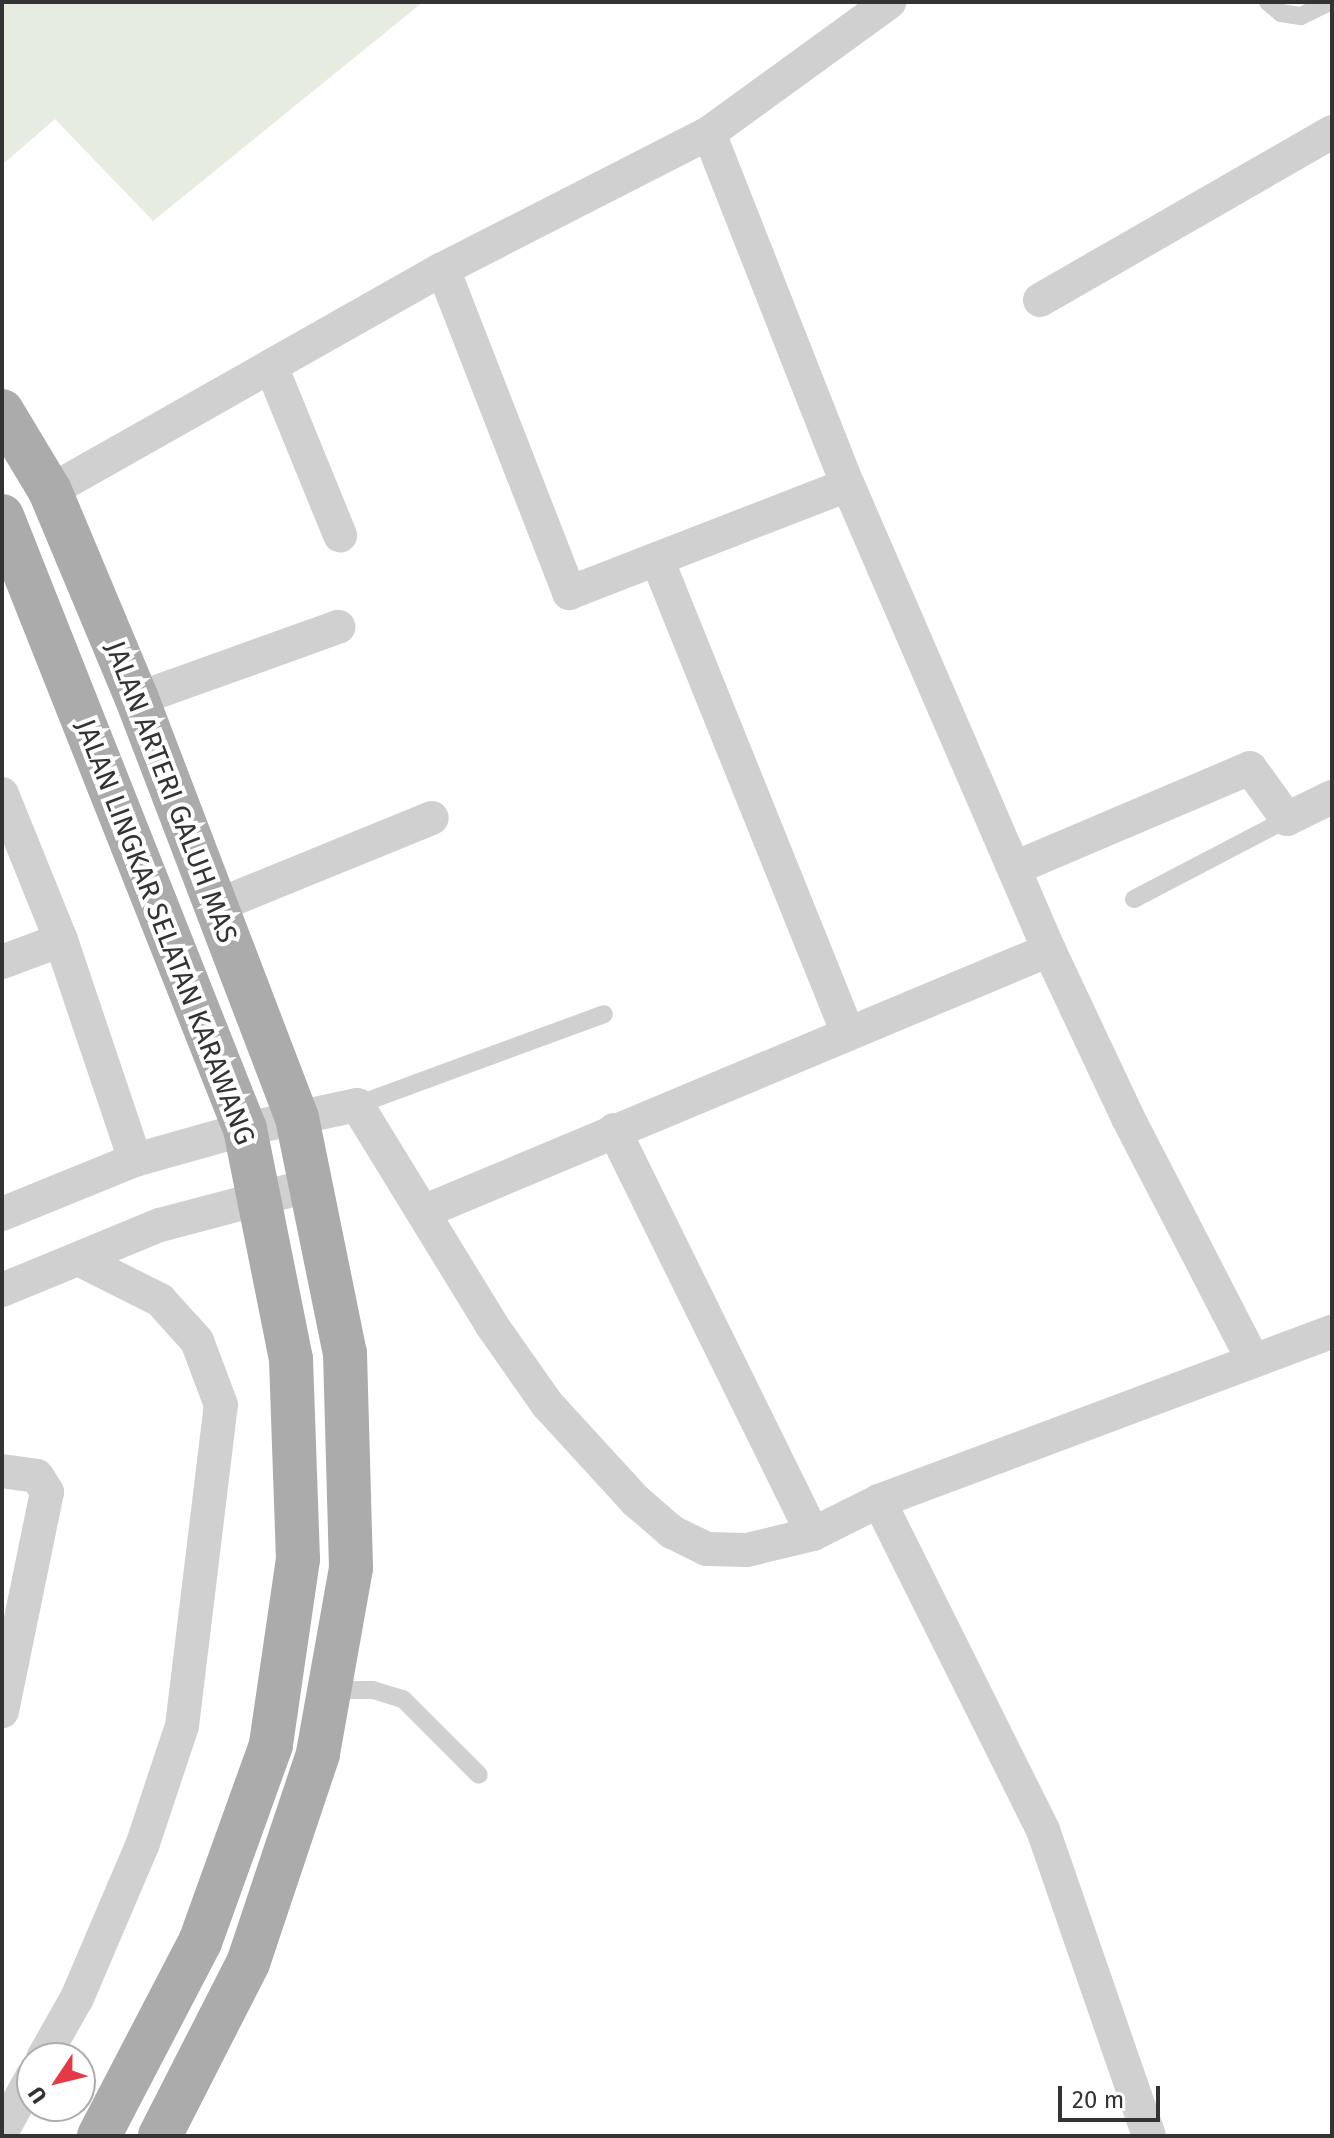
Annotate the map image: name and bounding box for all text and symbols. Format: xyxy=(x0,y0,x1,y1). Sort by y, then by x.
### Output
street label: JALAN ARTERI GALUH MAS xyxy=(98,636,244,948)
street label: JALAN LINGKAR SELATAN KARAWANG xyxy=(68,715,262,1149)
north arrow xyxy=(16,2042,96,2122)
scale bar xyxy=(1062,2070,1164,2120)
text: U xyxy=(22,2081,53,2109)
text: 20 m xyxy=(1072,2086,1124,2114)

